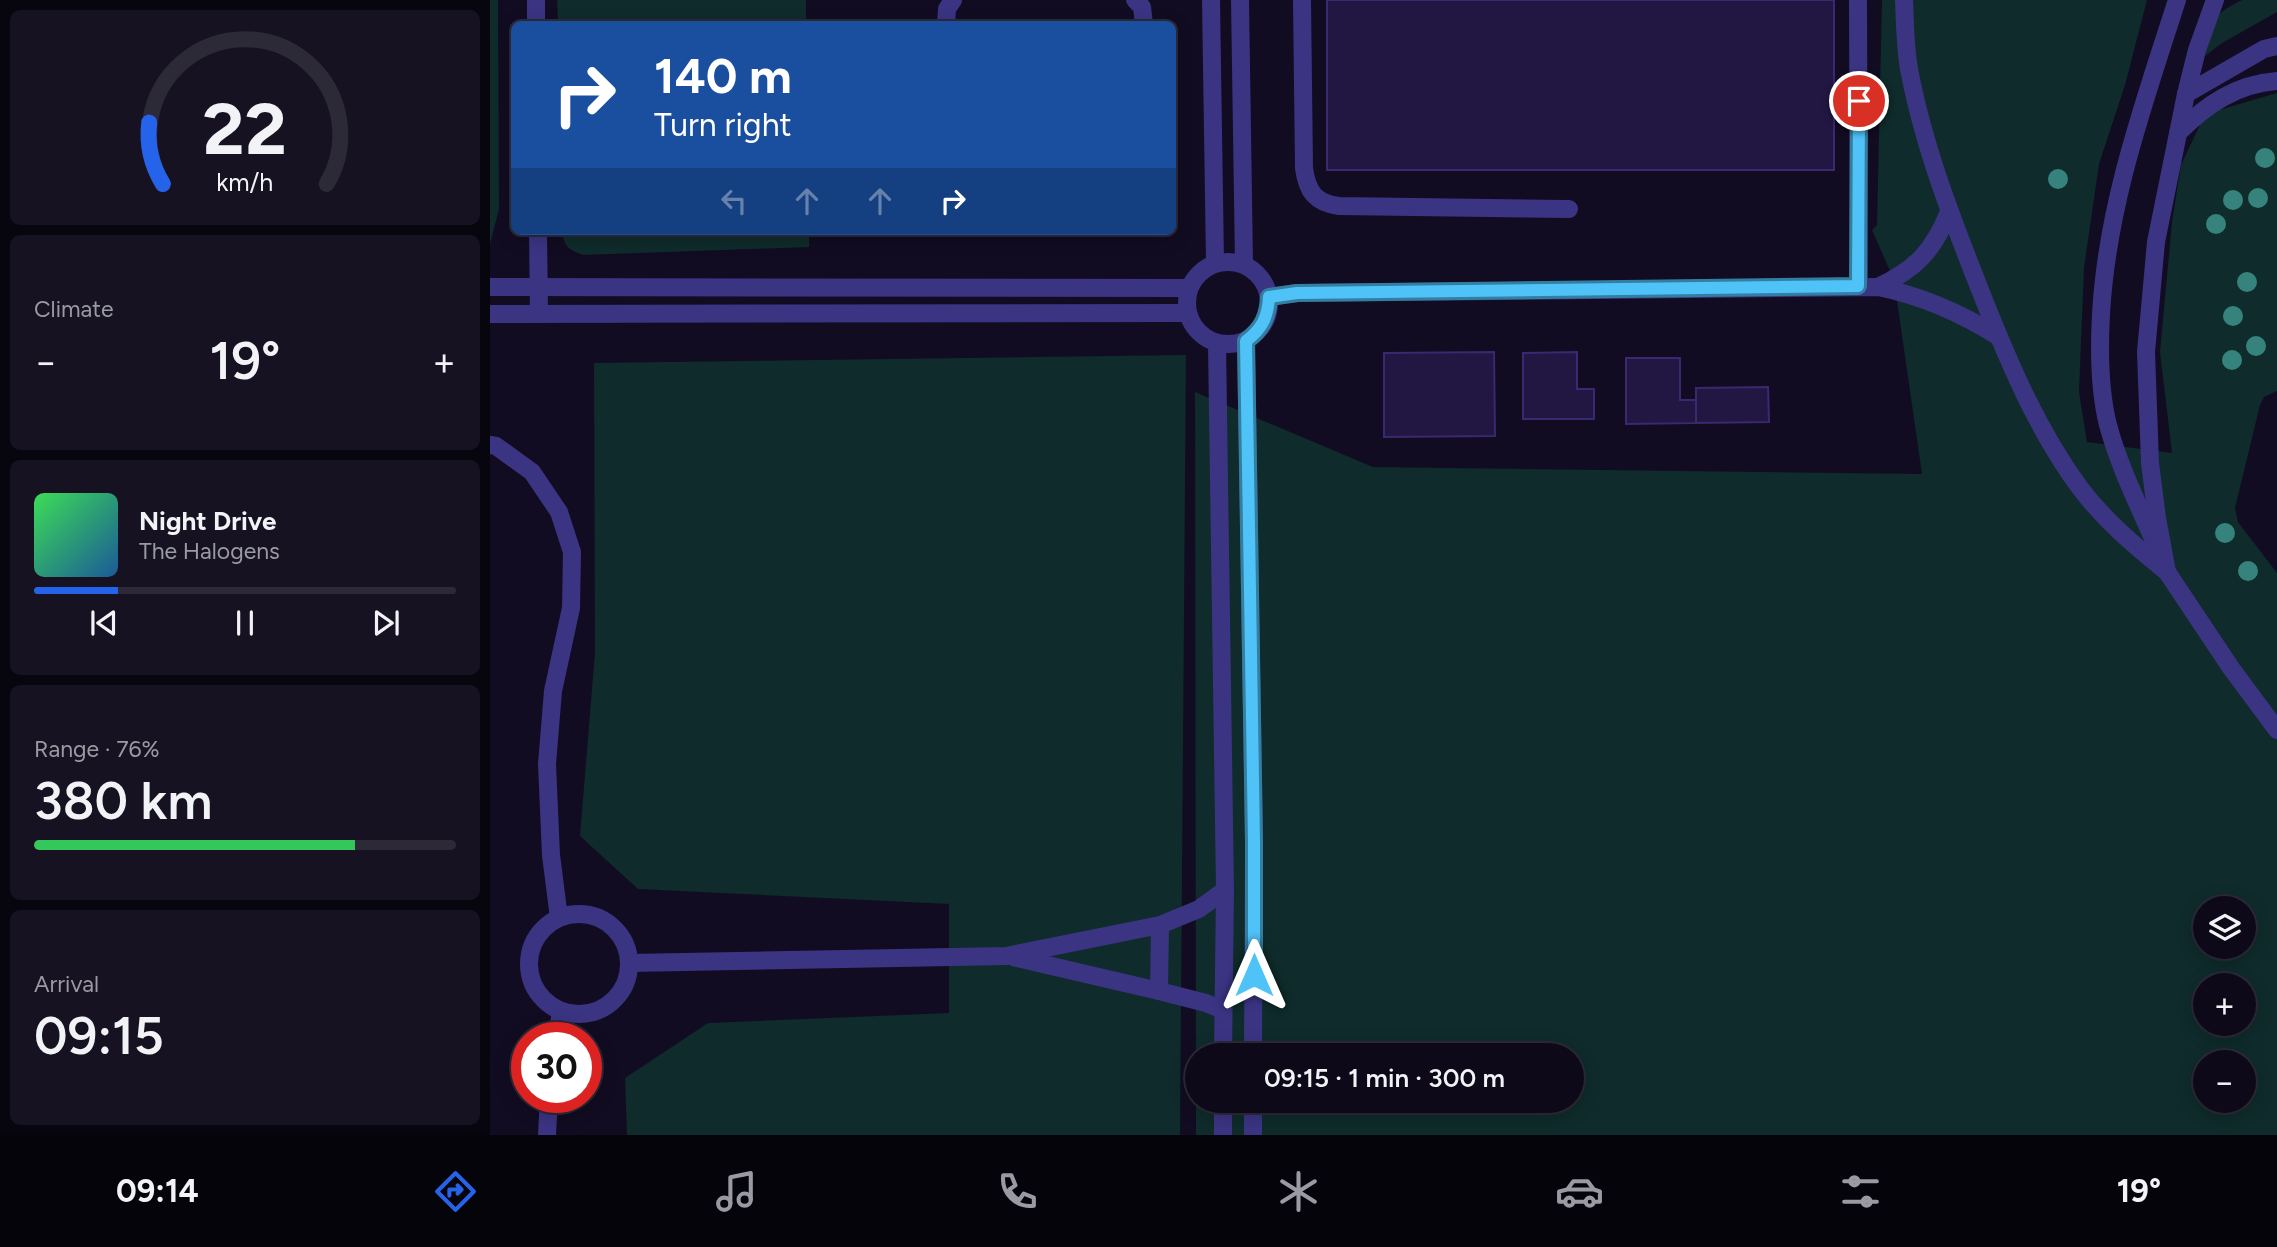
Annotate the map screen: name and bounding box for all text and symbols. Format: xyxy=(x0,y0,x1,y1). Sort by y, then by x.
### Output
text: 140 m xyxy=(654,46,792,105)
icon: right xyxy=(539,49,630,140)
pin xyxy=(1829,71,1889,131)
icon: arrive xyxy=(1840,82,1878,120)
text: 22 xyxy=(203,85,287,172)
text: Turn right xyxy=(654,106,792,144)
text: km/h xyxy=(216,166,274,196)
icon: left xyxy=(715,182,753,220)
icon: ahead xyxy=(788,182,826,220)
icon: ahead xyxy=(861,182,899,220)
icon: right xyxy=(934,182,972,220)
text: Climate xyxy=(34,295,113,323)
text: 19° xyxy=(209,330,281,392)
text: − xyxy=(34,339,58,385)
text: + xyxy=(432,339,456,385)
text: Night Drive xyxy=(139,505,276,537)
text: The Halogens xyxy=(139,537,280,565)
icon: previous xyxy=(85,604,123,642)
icon: pause xyxy=(226,604,264,642)
icon: next xyxy=(367,604,405,642)
text: Range · 76% xyxy=(34,735,160,763)
text: 380 km xyxy=(34,770,212,832)
map controls xyxy=(2193,896,2256,1113)
button: layers xyxy=(2193,896,2256,959)
position arrow xyxy=(1217,938,1291,1012)
text: Arrival xyxy=(34,970,99,998)
button: + xyxy=(2193,973,2256,1036)
text: 09:15 xyxy=(34,1005,164,1067)
speed limit sign: 30 xyxy=(511,1022,602,1113)
button: − xyxy=(2193,1050,2256,1113)
text: 09:15 · 1 min · 300 m xyxy=(1264,1062,1505,1094)
icon: directions xyxy=(431,1167,480,1216)
icon: music xyxy=(712,1167,761,1216)
icon: phone xyxy=(993,1167,1042,1216)
icon: climate xyxy=(1274,1167,1323,1216)
icon: car xyxy=(1555,1167,1604,1216)
icon: filters xyxy=(1836,1167,1885,1216)
text: 09:14 xyxy=(116,1172,199,1210)
text: 19° xyxy=(2117,1172,2161,1210)

